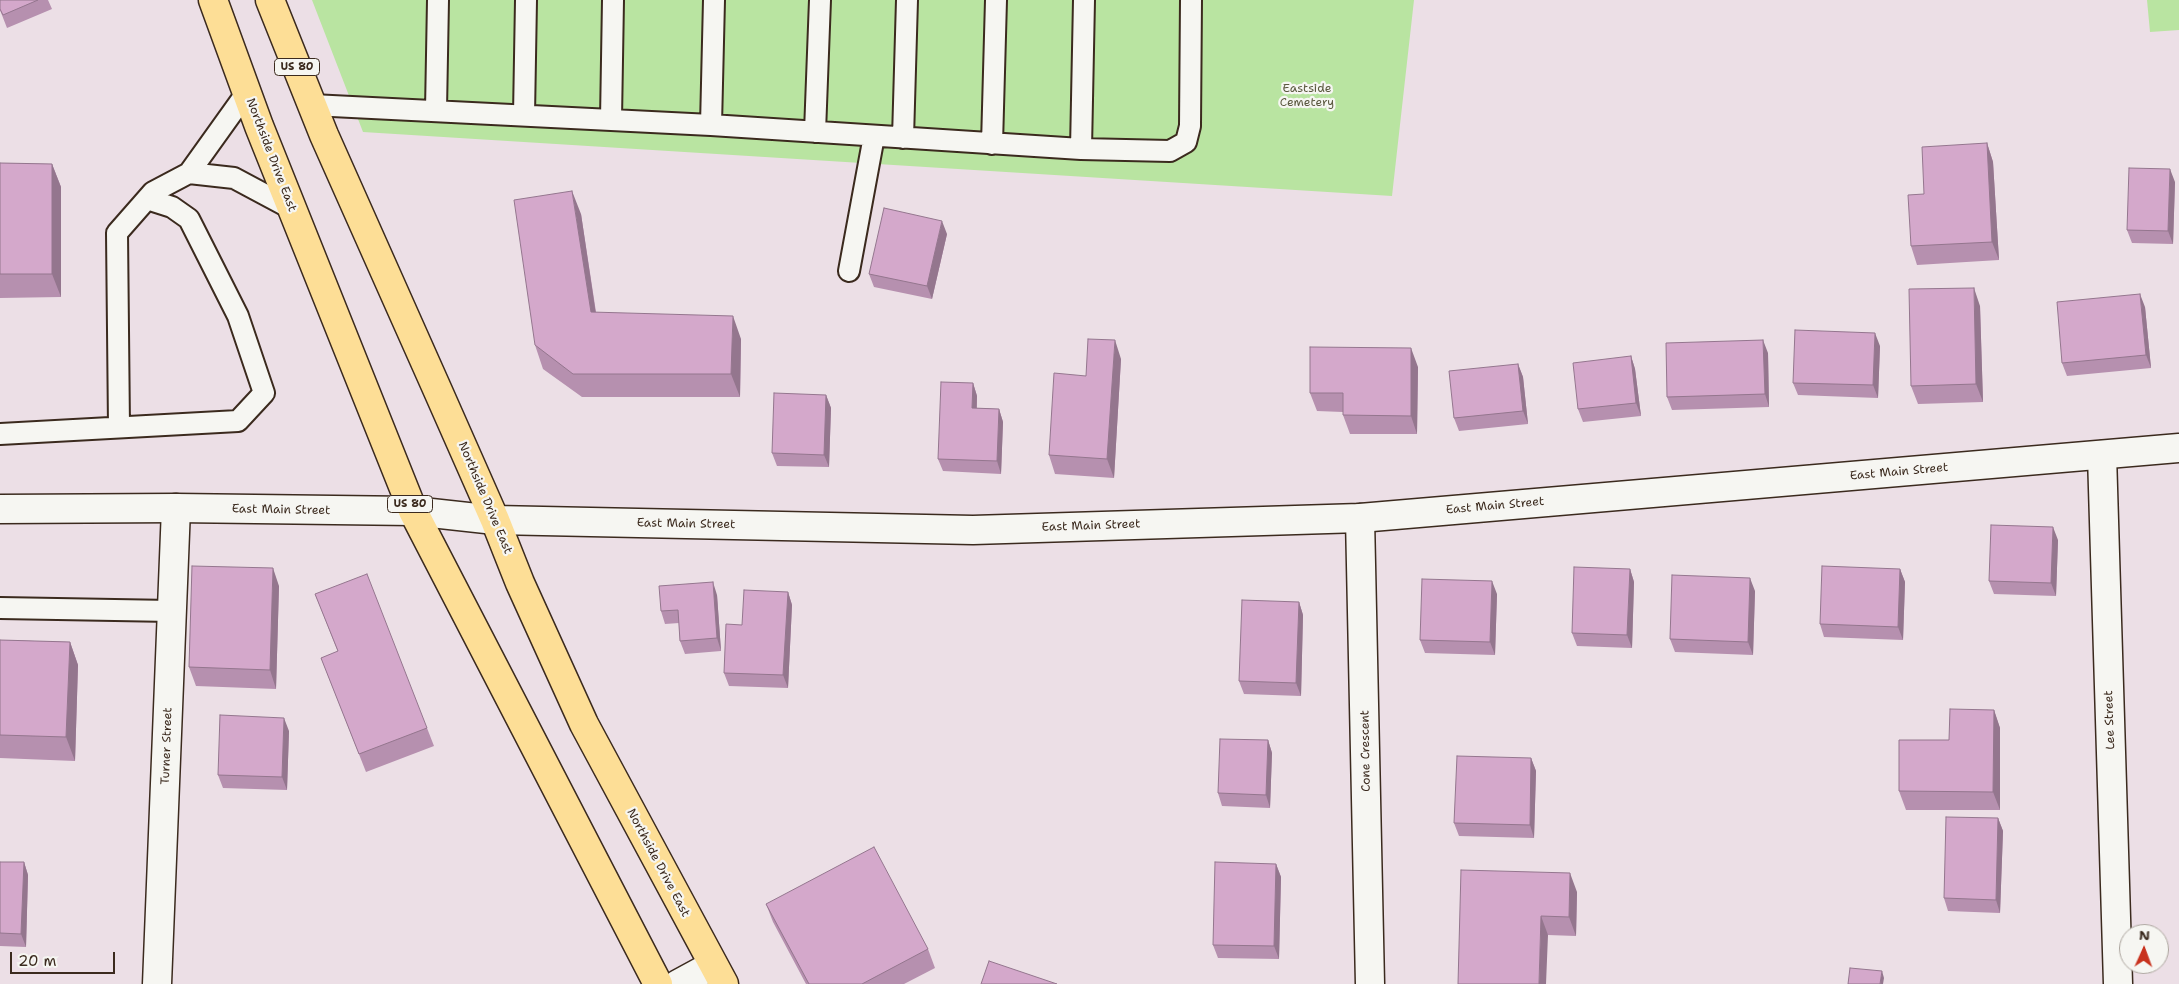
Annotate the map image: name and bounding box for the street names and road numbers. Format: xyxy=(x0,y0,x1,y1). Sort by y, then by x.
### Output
road number: US 80 xyxy=(274,58,320,76)
street label: Northside Drive East xyxy=(243,96,299,214)
street label: Northside Drive East xyxy=(455,440,515,556)
street label: East Main Street xyxy=(1849,461,1949,483)
street label: East Main Street xyxy=(1445,495,1545,517)
road number: US 80 xyxy=(388,496,432,512)
street label: East Main Street xyxy=(232,502,330,518)
street label: East Main Street xyxy=(637,516,735,532)
street label: East Main Street xyxy=(1041,517,1141,535)
street label: Lee Street xyxy=(2102,690,2118,750)
street label: Turner Street xyxy=(158,707,176,785)
street label: Cone Crescent xyxy=(1358,710,1374,792)
street label: Northside Drive East xyxy=(623,806,693,920)

